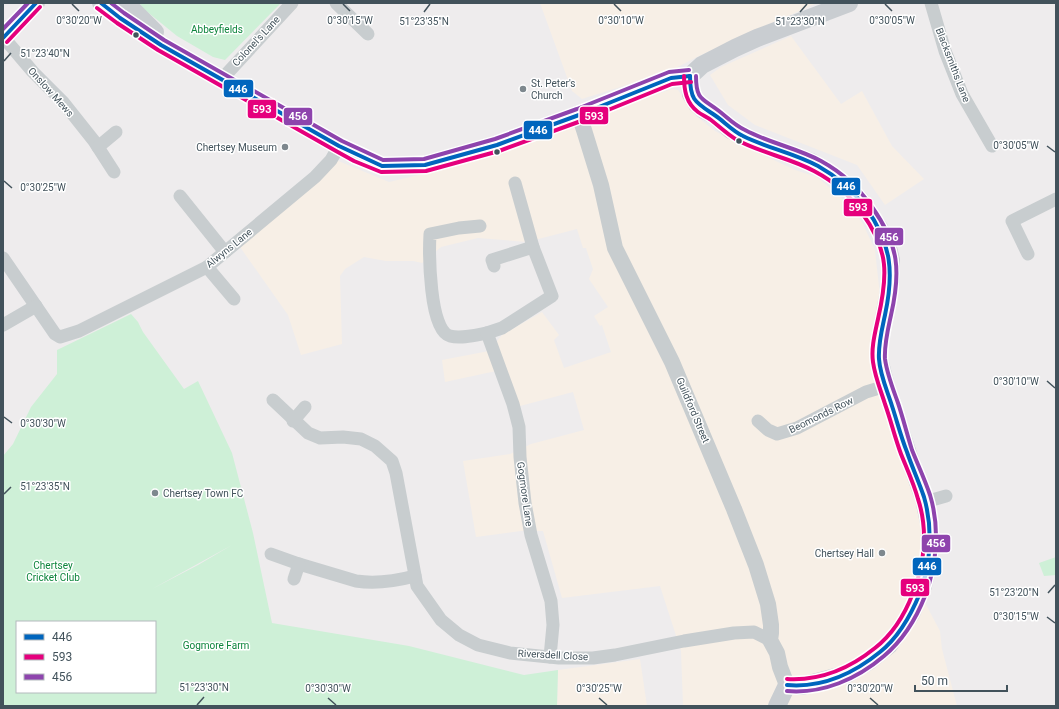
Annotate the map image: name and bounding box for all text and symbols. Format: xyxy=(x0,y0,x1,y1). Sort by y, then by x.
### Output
street label: Colonel's Lane xyxy=(230,14,282,68)
text: 0°30'20"W xyxy=(56,15,102,26)
text: 0°30'15"W xyxy=(327,15,373,26)
text: 0°30'10"W xyxy=(598,15,644,26)
text: 0°30'05"W xyxy=(869,15,915,26)
text: 51°23'35"N xyxy=(399,16,449,27)
text: 51°23'30"N xyxy=(775,16,825,27)
park label: Abbeyfields xyxy=(191,24,243,35)
street label: Blacksmiths Lane xyxy=(934,26,972,104)
unlabelled marker xyxy=(131,30,141,40)
text: 51°23'40"N xyxy=(20,48,70,59)
street label: Onslow Mews xyxy=(26,65,76,119)
place label: St. Peter's Church xyxy=(531,78,575,101)
line badge: 446 xyxy=(223,79,254,98)
text: 446 xyxy=(229,83,247,96)
marker: St. Peter's Church xyxy=(518,84,528,94)
line badge: 593 xyxy=(247,99,277,119)
text: 593 xyxy=(253,103,271,116)
line badge: 593 xyxy=(579,106,609,125)
line badge: 456 xyxy=(283,107,313,126)
text: 456 xyxy=(289,110,307,123)
text: 593 xyxy=(585,110,603,123)
line badge: 446 xyxy=(523,120,553,140)
text: 446 xyxy=(529,124,547,137)
unlabelled marker xyxy=(734,136,744,146)
text: 0°30'05"W xyxy=(993,140,1039,151)
place label: Chertsey Museum xyxy=(196,142,277,153)
marker: Chertsey Museum xyxy=(280,142,290,152)
unlabelled marker xyxy=(492,147,502,157)
line badge: 446 xyxy=(831,177,861,196)
text: 446 xyxy=(837,180,855,193)
text: 0°30'25"W xyxy=(20,182,66,193)
line badge: 593 xyxy=(843,198,873,217)
text: 593 xyxy=(849,201,867,214)
street label: Alwyns Lane xyxy=(204,226,254,270)
line badge: 456 xyxy=(874,227,904,246)
text: 456 xyxy=(880,231,898,244)
street label: Guildford Street xyxy=(674,376,712,444)
text: 0°30'10"W xyxy=(993,376,1039,387)
street label: Beomonds Row xyxy=(787,395,855,435)
text: 0°30'30"W xyxy=(20,418,66,429)
street label: Gogmore Lane xyxy=(515,461,535,527)
text: 51°23'35"N xyxy=(20,481,70,492)
marker: Chertsey Town FC xyxy=(150,488,160,498)
place label: Chertsey Town FC xyxy=(163,488,244,499)
line badge: 456 xyxy=(921,534,951,553)
text: 456 xyxy=(927,537,945,550)
place label: Chertsey Hall xyxy=(815,548,874,559)
marker: Chertsey Hall xyxy=(877,548,887,558)
line badge: 446 xyxy=(912,557,942,576)
park label: Chertsey Cricket Club xyxy=(26,560,80,583)
text: 446 xyxy=(918,560,936,573)
line badge: 593 xyxy=(900,578,930,597)
text: 593 xyxy=(906,582,924,595)
text: 51°23'20"N xyxy=(989,587,1039,598)
text: 0°30'15"W xyxy=(993,611,1039,622)
legend xyxy=(16,621,156,693)
text: 446 xyxy=(52,630,72,644)
park label: Gogmore Farm xyxy=(183,640,250,651)
street label: Riversdell Close xyxy=(517,648,589,662)
text: 593 xyxy=(52,650,72,664)
scale bar xyxy=(915,667,1007,693)
text: 456 xyxy=(52,670,72,684)
text: 50 m xyxy=(921,674,948,688)
text: 51°23'30"N xyxy=(179,682,229,693)
text: 0°30'30"W xyxy=(305,683,351,694)
text: 0°30'25"W xyxy=(576,683,622,694)
text: 0°30'20"W xyxy=(847,683,893,694)

